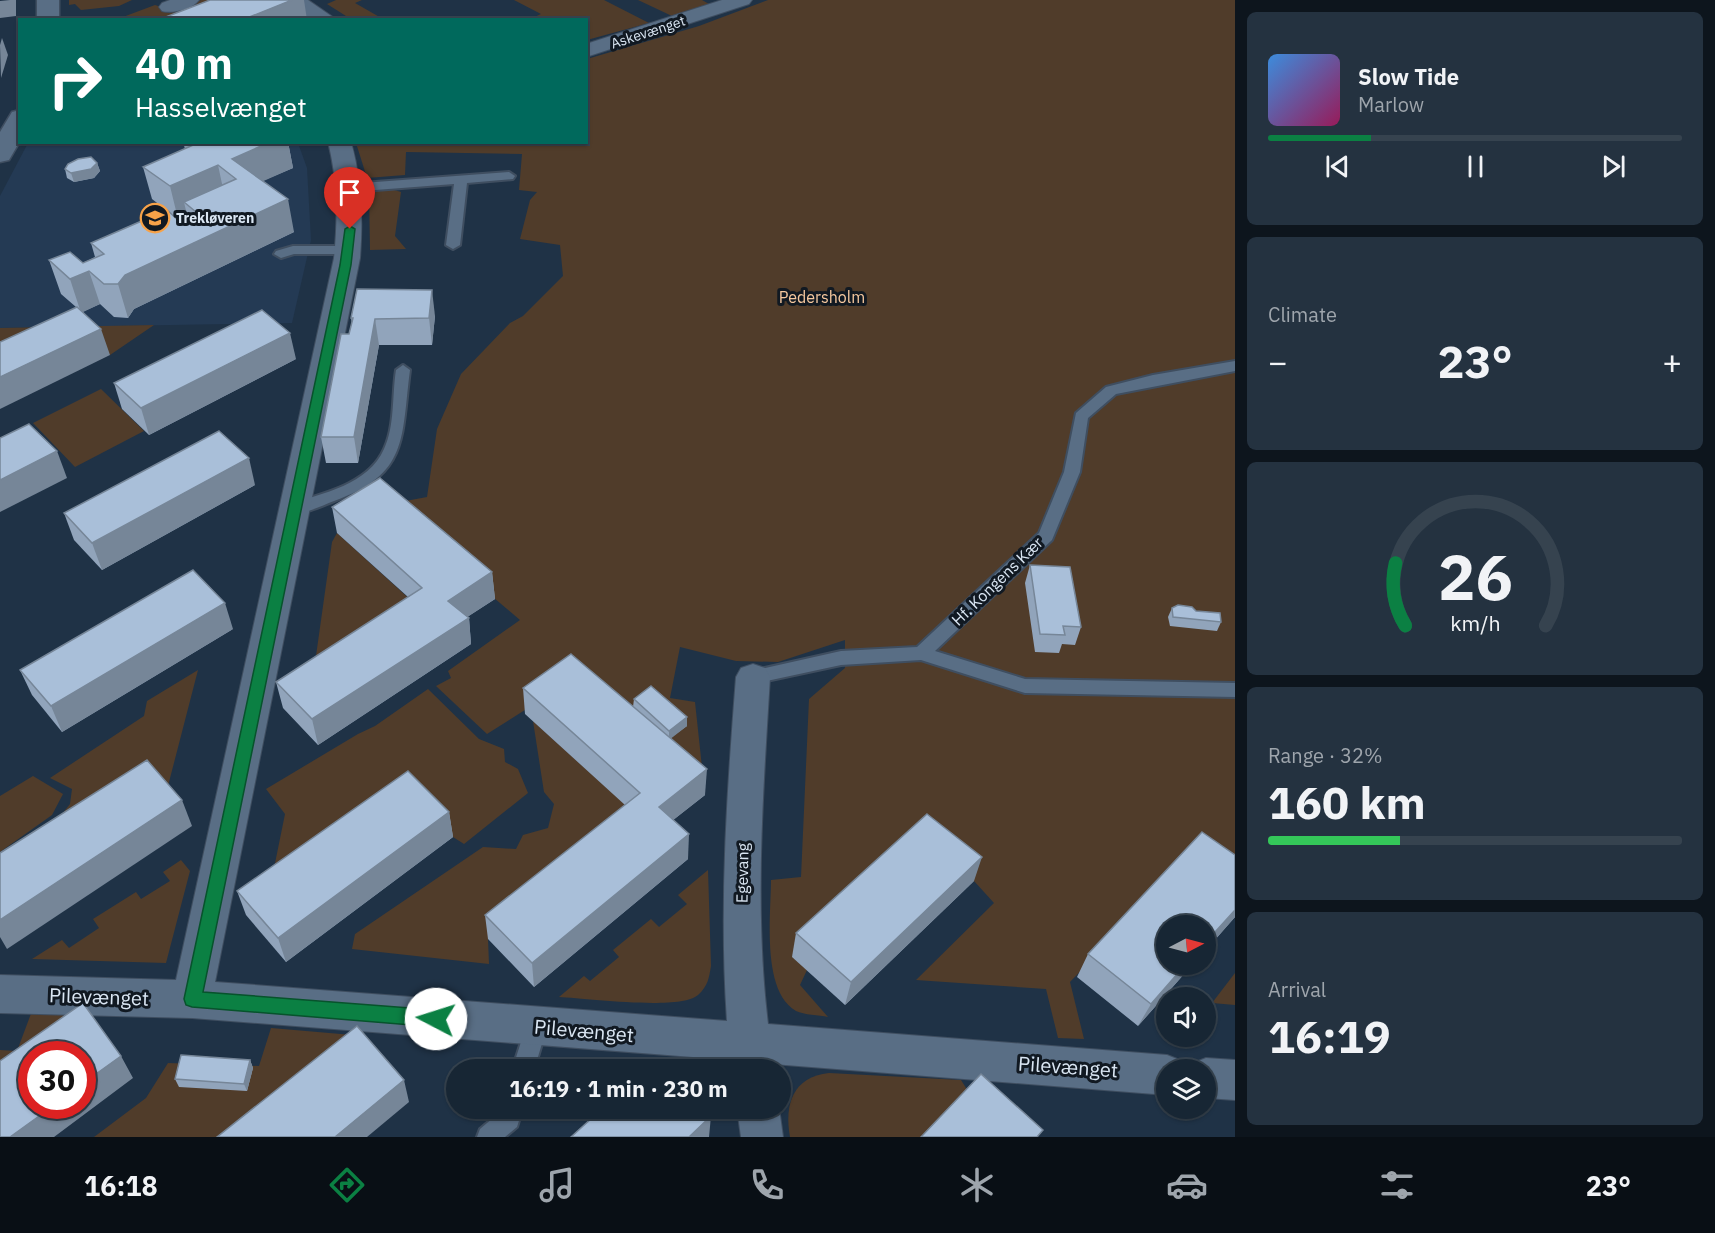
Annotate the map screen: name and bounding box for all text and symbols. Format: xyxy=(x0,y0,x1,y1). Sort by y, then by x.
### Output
street label: Askevænget xyxy=(608,11,688,52)
text: 40 m xyxy=(135,36,233,91)
icon: right xyxy=(36,42,114,120)
text: Slow Tide xyxy=(1358,62,1459,91)
text: Hasselvænget xyxy=(135,89,307,124)
text: Marlow xyxy=(1358,91,1424,118)
icon: previous xyxy=(1321,150,1354,183)
icon: pause xyxy=(1459,150,1492,183)
icon: next xyxy=(1597,150,1630,183)
pin xyxy=(324,167,375,229)
icon: arrive xyxy=(333,176,366,209)
school or university icon: Trekløveren xyxy=(139,202,171,234)
place label: Trekløveren xyxy=(176,209,254,227)
park label: Pedersholm xyxy=(779,287,865,307)
text: Climate xyxy=(1268,301,1337,328)
text: 23° xyxy=(1437,332,1513,390)
text: − xyxy=(1268,340,1288,383)
text: + xyxy=(1662,340,1682,383)
street label: Hf. Kongens Kær xyxy=(947,532,1047,630)
text: 26 xyxy=(1438,536,1512,617)
text: km/h xyxy=(1450,609,1500,637)
text: Range · 32% xyxy=(1268,742,1383,769)
text: 160 km xyxy=(1268,773,1426,831)
street label: Egevang xyxy=(731,842,753,903)
north arrow xyxy=(1156,915,1216,975)
map controls xyxy=(1156,915,1216,1119)
text: Arrival xyxy=(1268,976,1326,1003)
street label: Pilevænget xyxy=(49,981,150,1012)
position arrow xyxy=(404,987,468,1051)
button: sound xyxy=(1156,987,1216,1047)
text: 16:19 xyxy=(1268,1007,1391,1065)
street label: Pilevænget xyxy=(533,1013,635,1048)
speed limit sign: 30 xyxy=(18,1041,96,1119)
street label: Pilevænget xyxy=(1017,1050,1119,1083)
button: layers xyxy=(1156,1059,1216,1119)
text: 16:19 · 1 min · 230 m xyxy=(509,1074,728,1103)
icon: directions xyxy=(326,1164,368,1206)
icon: music xyxy=(536,1164,578,1206)
icon: phone xyxy=(746,1164,788,1206)
icon: climate xyxy=(956,1164,998,1206)
icon: car xyxy=(1166,1164,1208,1206)
icon: filters xyxy=(1376,1164,1418,1206)
text: 16:18 xyxy=(84,1168,158,1203)
text: 23° xyxy=(1586,1168,1631,1203)

